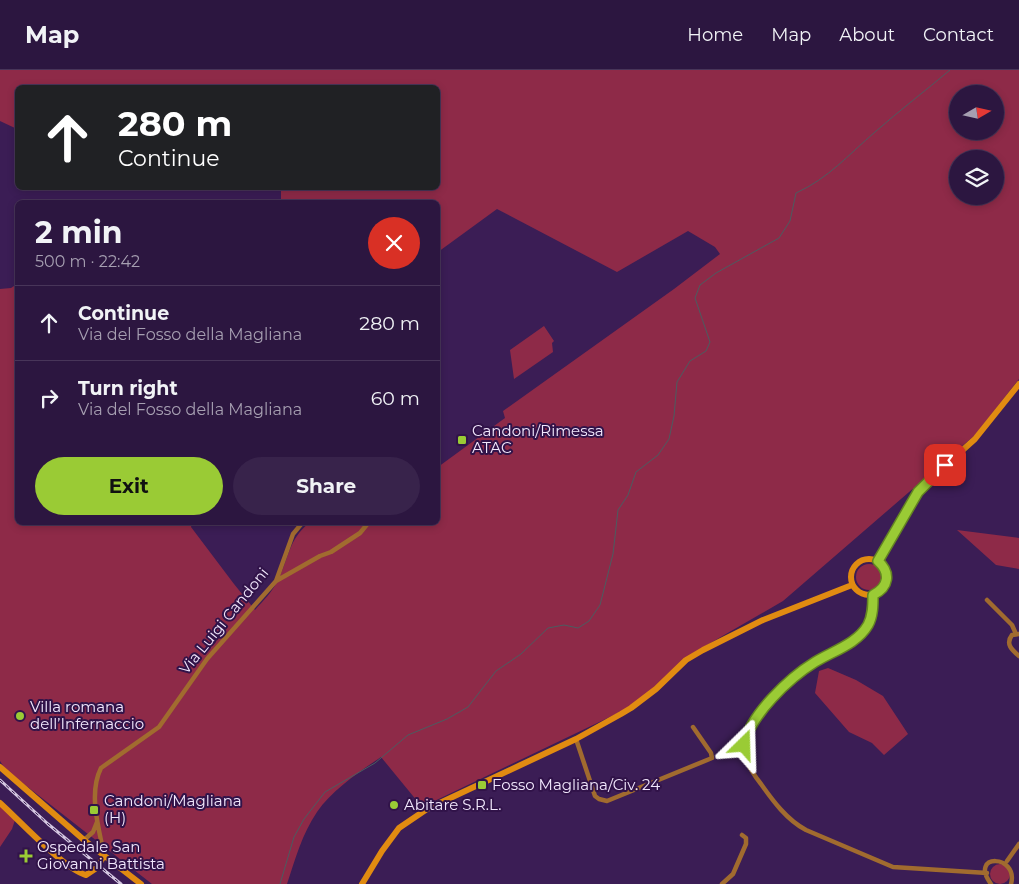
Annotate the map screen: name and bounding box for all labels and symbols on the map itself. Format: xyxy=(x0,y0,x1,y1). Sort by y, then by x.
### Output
north arrow xyxy=(949,85,1004,140)
place label: Candoni/Rimessa ATAC xyxy=(472,421,604,457)
marker: Candoni/Rimessa ATAC xyxy=(456,434,468,446)
pin xyxy=(924,444,966,486)
street label: Via Luigi Candoni xyxy=(175,564,272,678)
place label: Villa romana dell’Infernaccio xyxy=(30,697,144,733)
marker: Villa romana dell’Infernaccio xyxy=(14,710,26,722)
position arrow xyxy=(717,718,769,770)
place label: Fosso Magliana/Civ. 24 xyxy=(492,775,660,794)
marker: Fosso Magliana/Civ. 24 xyxy=(476,779,488,791)
place label: Candoni/Magliana (H) xyxy=(104,791,242,827)
place label: Abitare S.R.L. xyxy=(404,795,501,814)
marker: Abitare S.R.L. xyxy=(388,799,400,811)
marker: Candoni/Magliana (H) xyxy=(88,804,100,816)
place label: Ospedale San Giovanni Battista xyxy=(37,837,165,873)
marker: Ospedale San Giovanni Battista xyxy=(19,849,33,863)

